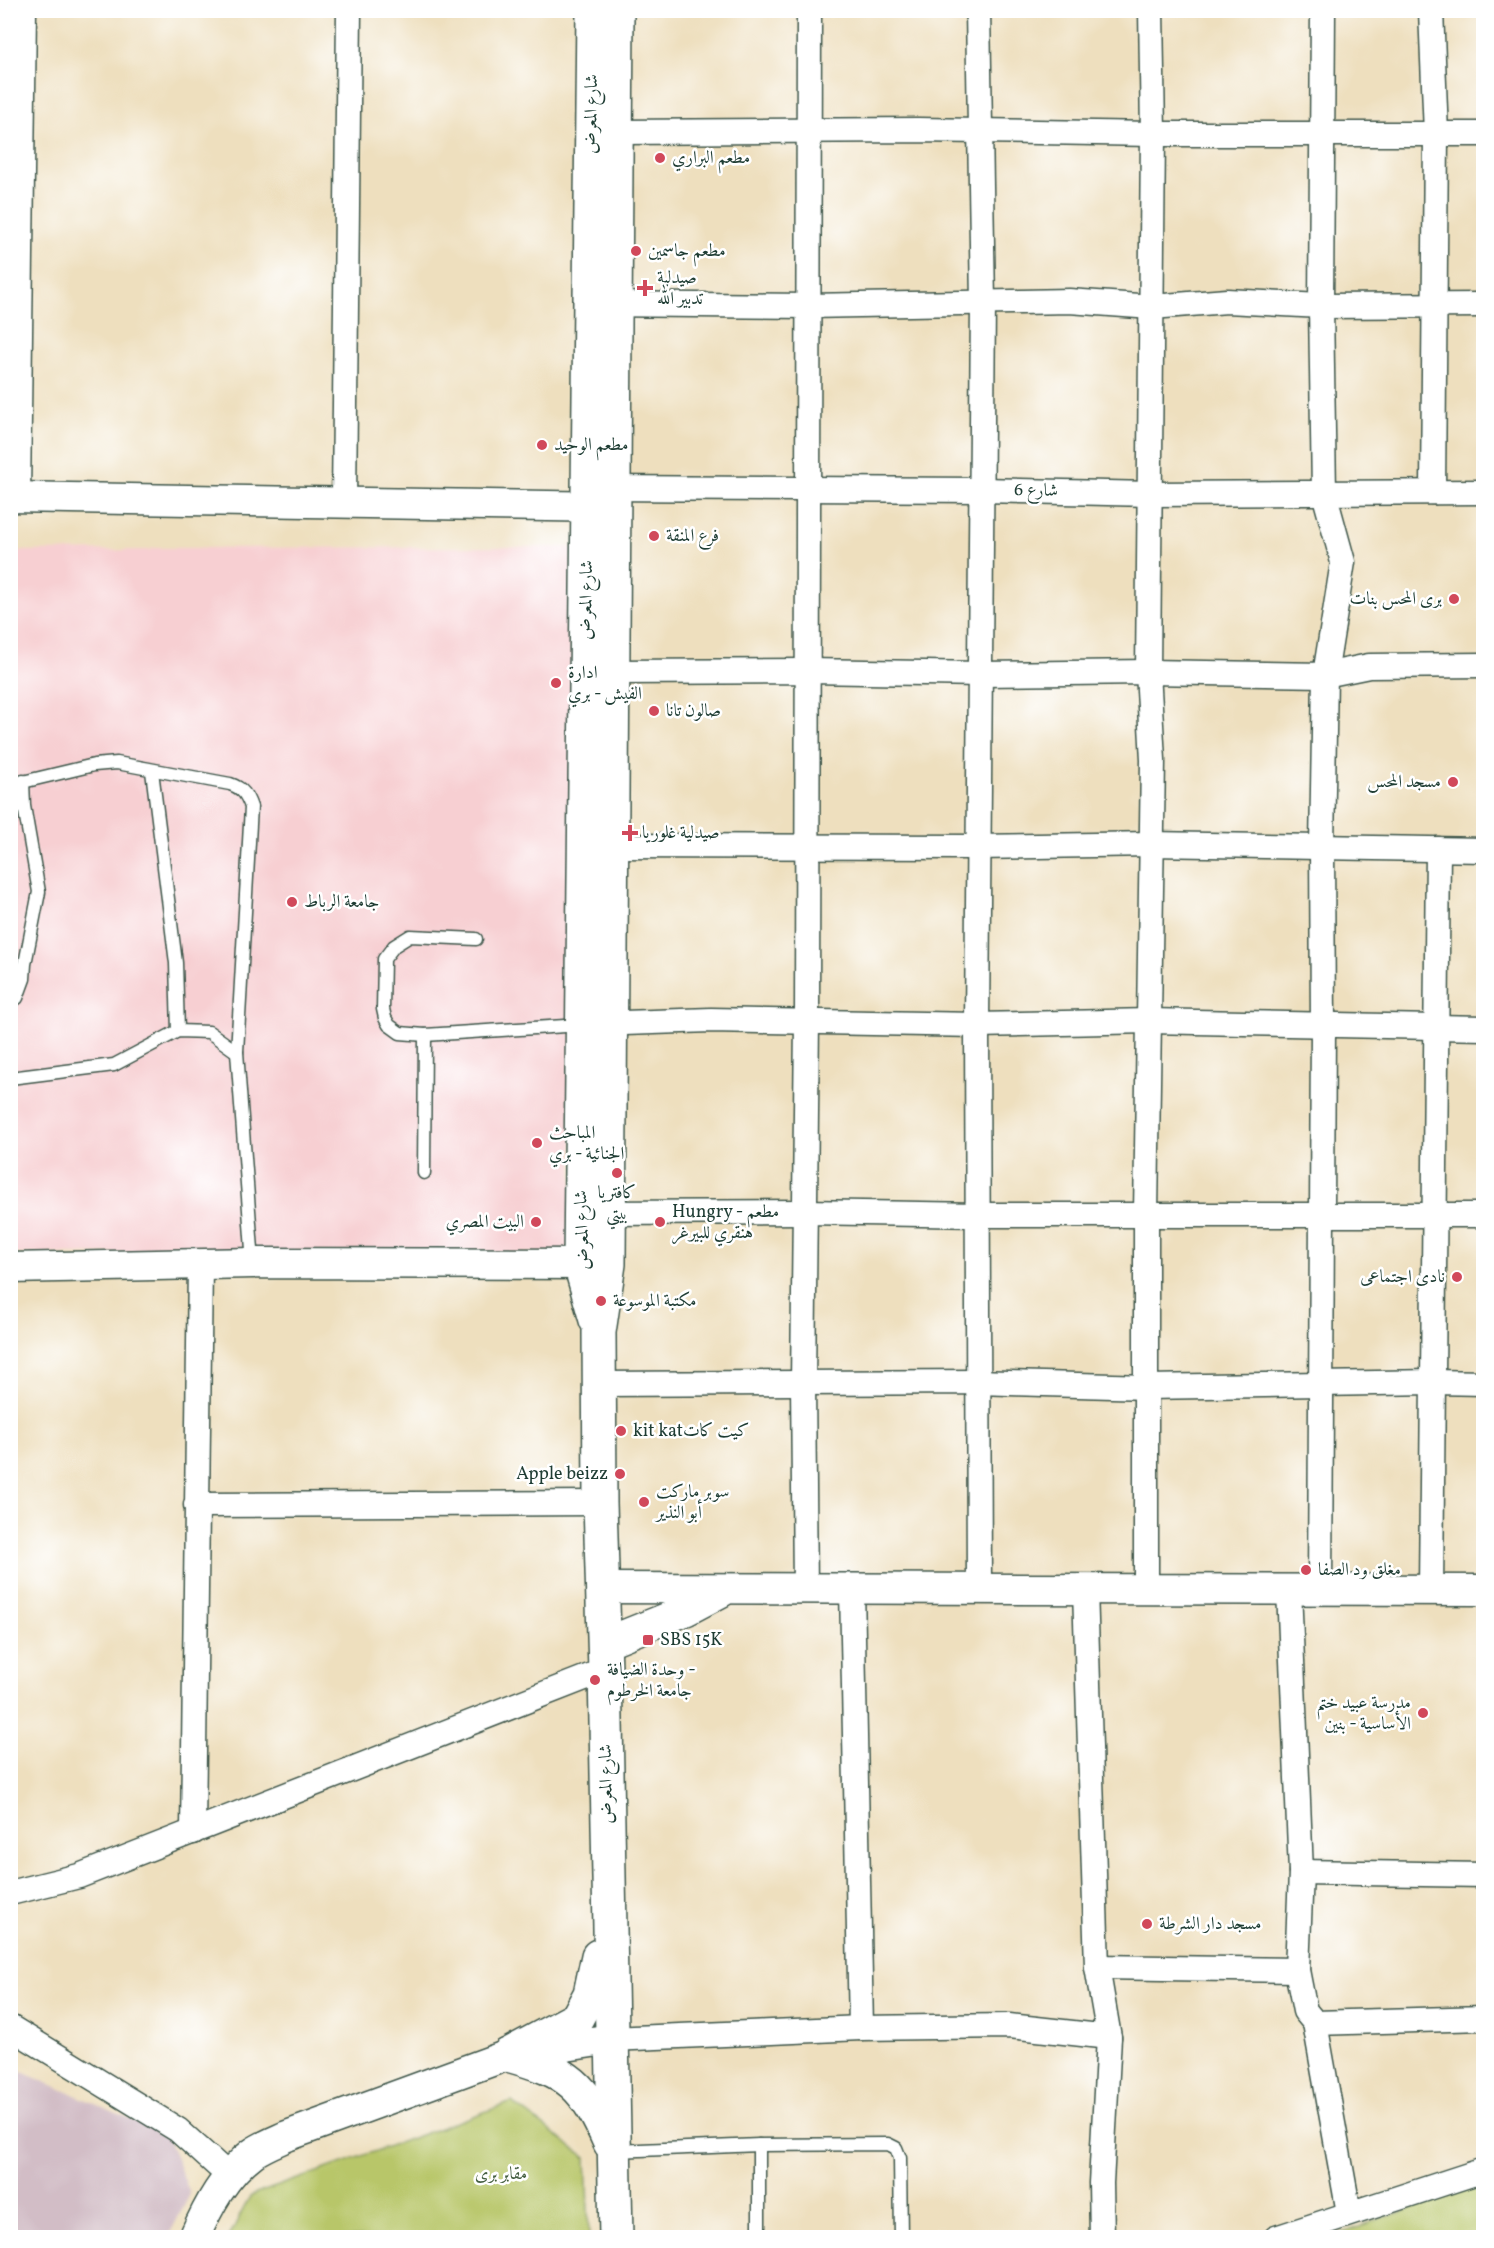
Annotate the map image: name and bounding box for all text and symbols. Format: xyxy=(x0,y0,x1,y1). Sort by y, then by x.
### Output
street label: شارع المعرض xyxy=(579,74,606,154)
place label: مطعم البراري xyxy=(672,146,750,174)
marker: مطعم البراري xyxy=(653,151,667,165)
place label: مطعم جاسمين xyxy=(648,239,726,267)
marker: مطعم جاسمين xyxy=(629,244,643,258)
place label: صيدلية تدبير الله xyxy=(657,266,704,312)
marker: صيدلية تدبير الله xyxy=(638,281,652,295)
place label: مطعم الوحيد xyxy=(554,433,628,461)
marker: مطعم الوحيد xyxy=(535,438,549,452)
street label: شارع 6 xyxy=(1014,478,1058,505)
place label: فرع المنقة xyxy=(666,524,719,550)
marker: فرع المنقة xyxy=(647,529,661,543)
street label: شارع المعرض xyxy=(574,560,601,640)
place label: برى المحس بنات xyxy=(1350,587,1442,612)
marker: برى المحس بنات xyxy=(1447,592,1461,606)
place label: ادارة الفيش - بري xyxy=(568,661,642,708)
marker: ادارة الفيش - بري xyxy=(549,676,563,690)
place label: صالون تانا xyxy=(666,699,721,724)
marker: صالون تانا xyxy=(647,704,661,718)
place label: مسجد المحس xyxy=(1367,770,1441,795)
marker: مسجد المحس xyxy=(1446,775,1460,789)
place label: صيدلية غلوريا xyxy=(642,821,720,846)
marker: صيدلية غلوريا xyxy=(623,826,637,840)
place label: جامعة الرباط xyxy=(304,890,379,915)
marker: جامعة الرباط xyxy=(285,895,299,909)
place label: المباحث الجنائية - بري xyxy=(549,1121,624,1168)
marker: المباحث الجنائية - بري xyxy=(530,1136,544,1150)
marker: كافتريا بيتي xyxy=(610,1166,624,1180)
place label: كافتريا بيتي xyxy=(598,1181,636,1230)
street label: شارع المعرض xyxy=(569,1190,598,1270)
place label: Hungry - مطعم هنقري للبيرغر xyxy=(672,1200,779,1247)
place label: البيت المصري xyxy=(445,1210,524,1236)
marker: البيت المصري xyxy=(529,1215,543,1229)
marker: Hungry - مطعم هنقري للبيرغر xyxy=(653,1215,667,1229)
place label: نادى اجتماعى xyxy=(1360,1265,1445,1290)
marker: نادى اجتماعى xyxy=(1450,1270,1464,1284)
place label: مكتبة الموسوعة xyxy=(613,1289,697,1314)
marker: مكتبة الموسوعة xyxy=(594,1294,608,1308)
place label: kit katكيت كات xyxy=(633,1419,749,1444)
marker: kit katكيت كات xyxy=(614,1424,628,1438)
place label: Apple beizz xyxy=(516,1462,608,1487)
marker: Apple beizz xyxy=(613,1467,627,1481)
place label: سوبر ماركت أبو النذير xyxy=(654,1480,730,1526)
marker: سوبر ماركت أبو النذير xyxy=(637,1495,651,1509)
place label: مغلق ود الصفا xyxy=(1318,1558,1401,1583)
marker: مغلق ود الصفا xyxy=(1299,1563,1313,1577)
place label: SBS 15K xyxy=(660,1628,723,1653)
marker: SBS 15K xyxy=(641,1633,655,1647)
place label: وحدة الضيافة - جامعة الخرطوم xyxy=(607,1658,695,1706)
marker: وحدة الضيافة - جامعة الخرطوم xyxy=(588,1673,602,1687)
place label: مدرسة عبيد ختم الأساسية - بنين xyxy=(1316,1691,1411,1737)
marker: مدرسة عبيد ختم الأساسية - بنين xyxy=(1416,1706,1430,1720)
street label: شارع المعرض xyxy=(594,1744,621,1824)
place label: مسجد دار الشرطة xyxy=(1159,1912,1262,1937)
marker: مسجد دار الشرطة xyxy=(1140,1917,1154,1931)
park label: مقابر برى xyxy=(475,2162,527,2187)

